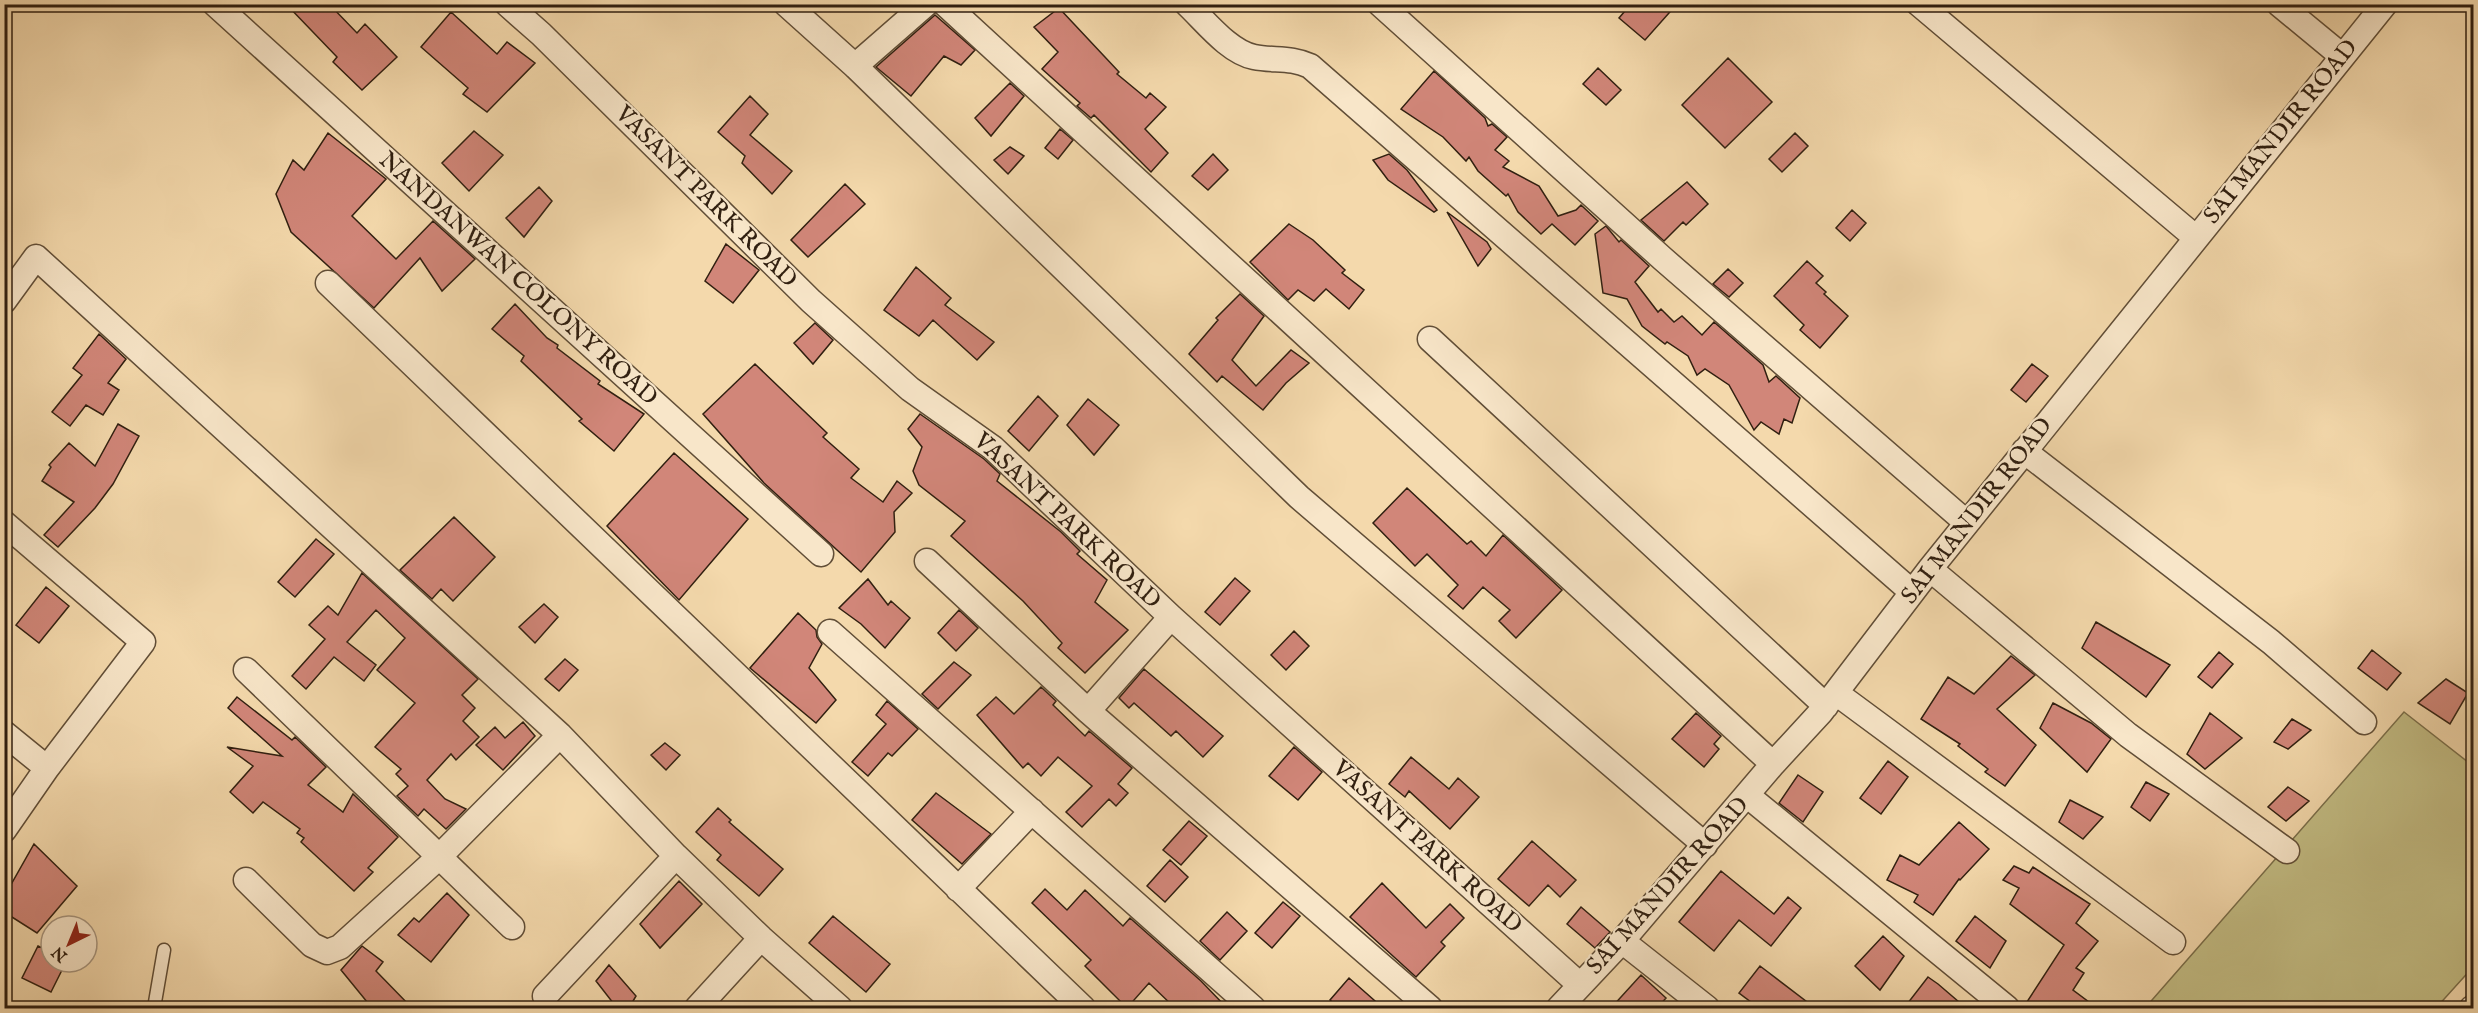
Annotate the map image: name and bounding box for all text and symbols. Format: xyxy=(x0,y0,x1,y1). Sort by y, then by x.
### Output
street label: SAI MANDIR ROAD xyxy=(2197,33,2365,231)
street label: VASANT PARK ROAD xyxy=(608,99,804,295)
street label: NANDANWAN COLONY ROAD xyxy=(372,145,664,413)
street label: SAI MANDIR ROAD xyxy=(1894,411,2060,611)
street label: VASANT PARK ROAD xyxy=(966,425,1167,616)
street label: VASANT PARK ROAD xyxy=(1325,753,1529,941)
street label: SAI MANDIR ROAD xyxy=(1580,791,1756,981)
north arrow xyxy=(39,914,99,974)
text: N xyxy=(48,941,73,966)

